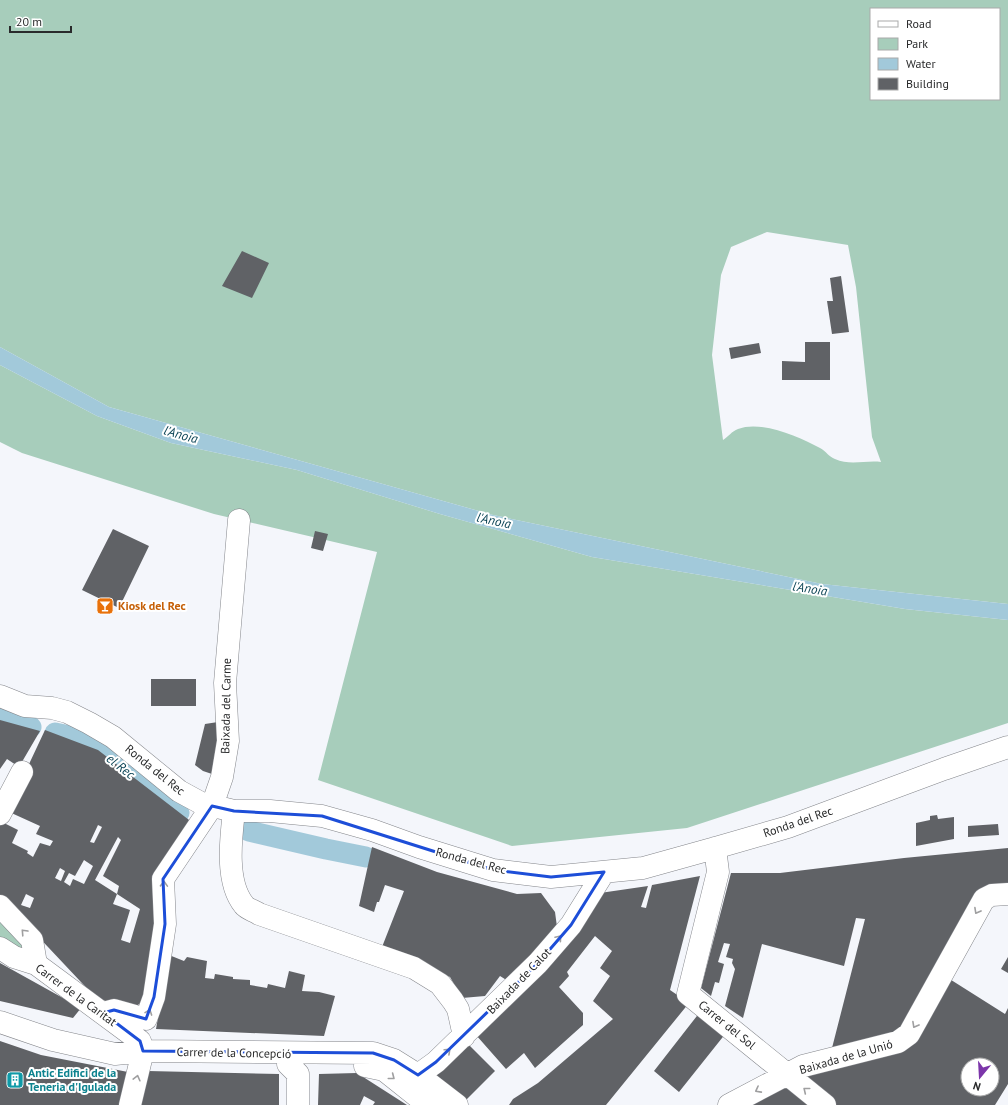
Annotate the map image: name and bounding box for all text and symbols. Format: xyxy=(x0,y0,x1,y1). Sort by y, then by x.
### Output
scale bar xyxy=(10,8,71,34)
legend xyxy=(870,8,1000,100)
text: 20 m xyxy=(16,14,42,29)
text: Road xyxy=(906,16,931,31)
text: Park xyxy=(906,36,928,51)
text: Water xyxy=(906,56,936,71)
text: Building xyxy=(906,76,949,91)
water label: l'Anoia xyxy=(162,422,201,448)
water label: l'Anoia xyxy=(475,509,513,533)
water label: l'Anoia xyxy=(791,577,829,600)
bar icon: Kiosk del Rec xyxy=(95,596,115,616)
place label: Kiosk del Rec xyxy=(118,598,186,613)
street label: Baixada del Carme xyxy=(217,658,234,754)
street label: Ronda del Rec xyxy=(122,741,189,799)
water label: el Rec xyxy=(103,750,139,783)
street label: Ronda del Rec xyxy=(761,802,835,840)
street label: Ronda del Rec xyxy=(434,844,509,877)
one-way arrow xyxy=(160,881,168,887)
one-way arrow xyxy=(974,907,982,914)
one-way arrow xyxy=(21,929,29,937)
one-way arrow xyxy=(555,936,562,943)
street label: Baixada de Calot xyxy=(483,944,554,1017)
street label: Carrer de la Caritat xyxy=(33,960,120,1029)
street label: Carrer del Sol xyxy=(696,997,760,1053)
one-way arrow xyxy=(144,1009,152,1016)
one-way arrow xyxy=(912,1021,919,1028)
street label: Baixada de la Unió xyxy=(797,1036,894,1077)
street label: Carrer de la Concepció xyxy=(176,1044,292,1061)
one-way arrow xyxy=(444,1049,451,1056)
north arrow xyxy=(960,1057,1000,1097)
place label: Antic Edifici de la Teneria d'Igulada xyxy=(28,1065,116,1094)
building icon: Antic Edifici de la Teneria d'Igulada xyxy=(5,1070,25,1090)
one-way arrow xyxy=(387,1072,394,1079)
one-way arrow xyxy=(132,1075,140,1081)
text: N xyxy=(971,1079,983,1094)
one-way arrow xyxy=(755,1085,762,1092)
one-way arrow xyxy=(804,1087,811,1094)

